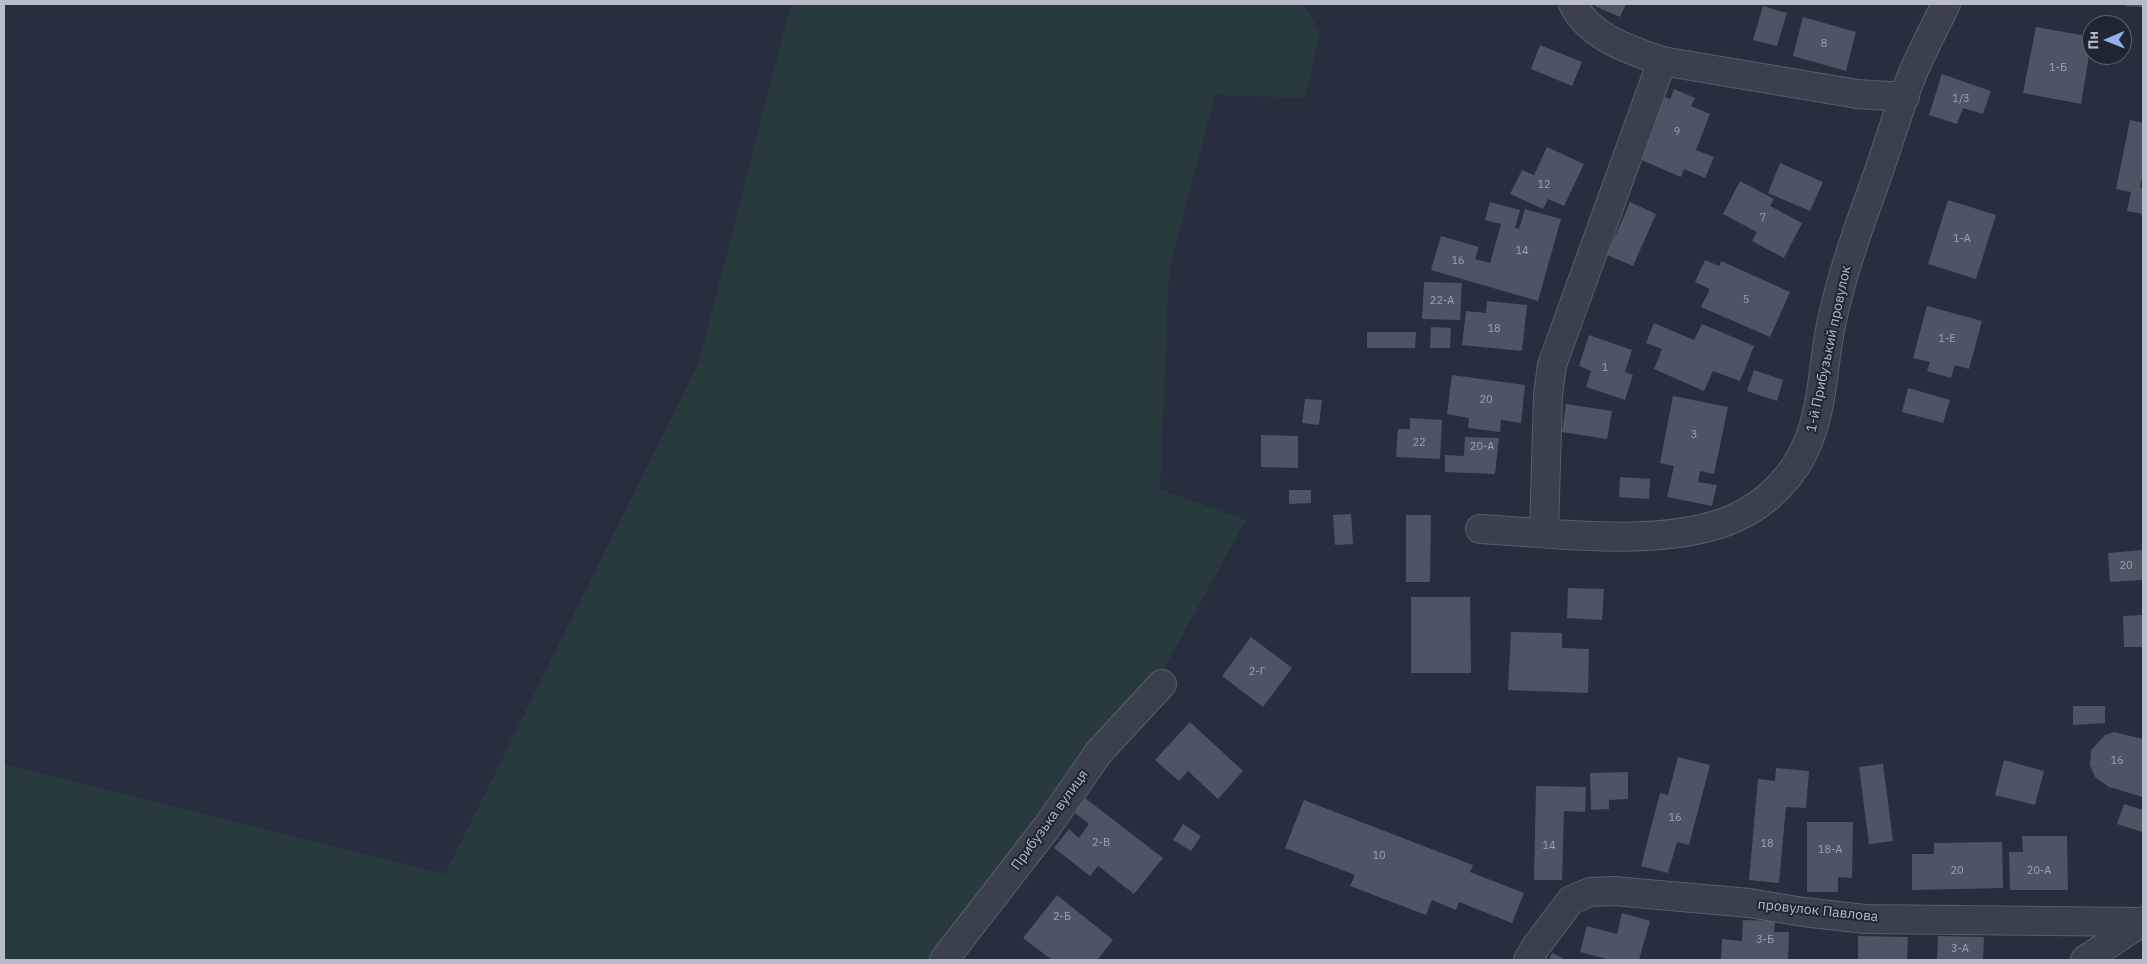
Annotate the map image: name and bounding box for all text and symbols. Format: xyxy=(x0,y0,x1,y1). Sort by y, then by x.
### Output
north arrow xyxy=(2082,15,2132,65)
text: Пн xyxy=(2084,31,2102,50)
house number: 8 xyxy=(1821,37,1827,51)
house number: 1-Б xyxy=(2049,61,2067,75)
house number: 1/3 xyxy=(1952,92,1970,106)
house number: 9 xyxy=(1674,125,1680,139)
house number: 12 xyxy=(1537,178,1551,192)
house number: 7 xyxy=(1760,211,1766,225)
house number: 1-А xyxy=(1953,232,1971,246)
house number: 14 xyxy=(1515,244,1529,258)
house number: 16 xyxy=(1451,254,1465,268)
street label: 1-й Прибузький провулок xyxy=(1803,264,1855,434)
house number: 5 xyxy=(1743,293,1749,307)
house number: 22-А xyxy=(1430,294,1454,308)
house number: 18 xyxy=(1487,322,1501,336)
house number: 1-Е xyxy=(1938,332,1956,346)
house number: 1 xyxy=(1602,361,1608,375)
house number: 20 xyxy=(1479,393,1493,407)
house number: 3 xyxy=(1691,428,1697,442)
house number: 22 xyxy=(1412,436,1426,450)
house number: 20-А xyxy=(1470,440,1494,454)
house number: 20 xyxy=(2119,559,2133,573)
house number: 2-Г xyxy=(1249,665,1265,679)
house number: 16 xyxy=(2110,754,2124,768)
street label: Прибузька вулиця xyxy=(1008,767,1092,873)
house number: 16 xyxy=(1668,811,1682,825)
house number: 2-В xyxy=(1092,836,1110,850)
house number: 18 xyxy=(1760,837,1774,851)
house number: 14 xyxy=(1542,839,1556,853)
house number: 18-А xyxy=(1818,843,1842,857)
house number: 10 xyxy=(1372,849,1386,863)
house number: 20 xyxy=(1950,864,1964,878)
house number: 20-А xyxy=(2027,864,2051,878)
street label: провулок Павлова xyxy=(1757,896,1879,926)
house number: 2-Б xyxy=(1053,910,1071,924)
house number: 3-Б xyxy=(1756,933,1774,947)
house number: 3-А xyxy=(1951,942,1969,956)

